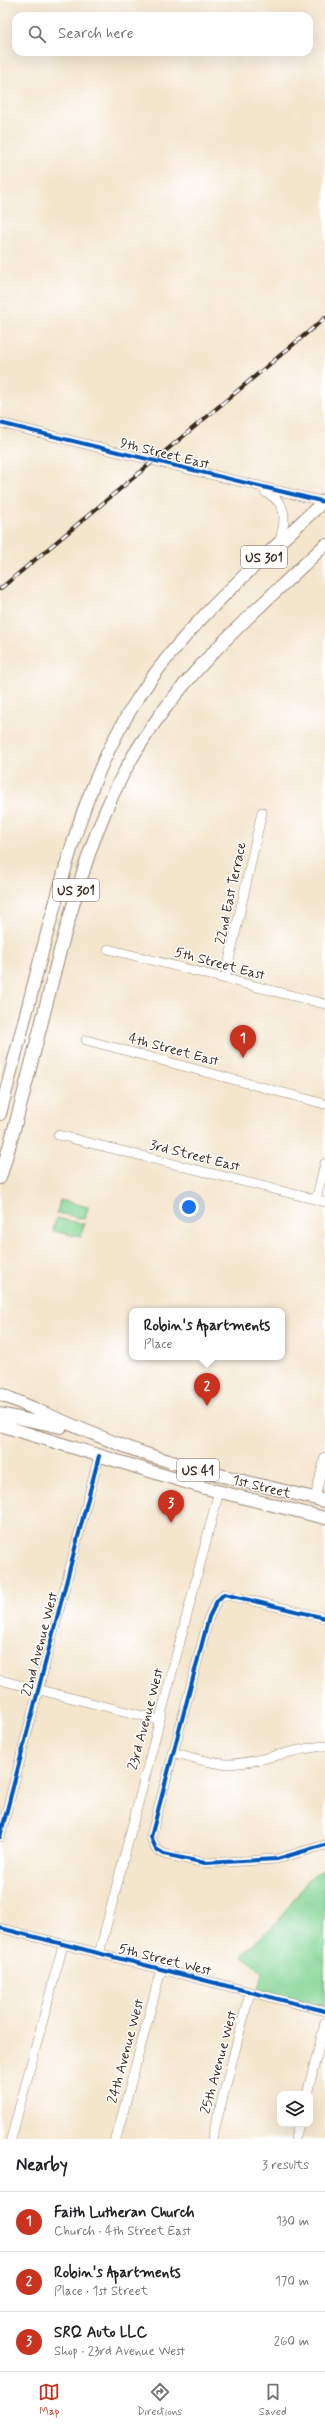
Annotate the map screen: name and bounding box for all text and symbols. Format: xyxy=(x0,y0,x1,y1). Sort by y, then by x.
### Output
search box xyxy=(12,12,313,56)
icon: search xyxy=(26,23,48,45)
text: Search here xyxy=(58,24,134,44)
street label: 9th Street East xyxy=(118,434,212,474)
road number: US 301 xyxy=(241,546,287,568)
street label: 22nd East Terrace xyxy=(211,840,251,946)
road number: US 301 xyxy=(53,879,99,901)
street label: 5th Street East xyxy=(173,943,267,985)
pin: 1 xyxy=(230,1025,256,1058)
street label: 4th Street East xyxy=(127,1029,221,1071)
street label: 3rd Street East xyxy=(148,1136,242,1176)
your location xyxy=(179,1197,199,1217)
popup xyxy=(129,1308,285,1360)
text: Robin's Apartments xyxy=(144,1316,270,1336)
text: Place xyxy=(144,1336,172,1353)
pin: 2 xyxy=(194,1373,220,1406)
road number: US 41 xyxy=(177,1459,219,1481)
street label: 1st Street xyxy=(231,1471,294,1503)
pin: 3 xyxy=(158,1490,184,1523)
street label: 22nd Avenue West xyxy=(17,1590,63,1699)
street label: 23rd Avenue West xyxy=(124,1666,168,1772)
street label: 5th Street West xyxy=(116,1940,213,1980)
street label: 24th Avenue West xyxy=(103,1997,149,2105)
street label: 25th Avenue West xyxy=(197,2008,241,2116)
map controls xyxy=(277,2091,313,2127)
button: layers xyxy=(277,2091,313,2127)
text: Nearby xyxy=(16,2154,68,2176)
text: 3 results xyxy=(262,2157,309,2174)
text: Faith Lutheran Church xyxy=(54,2203,194,2223)
text: 1 xyxy=(26,2213,32,2230)
text: 130 m xyxy=(276,2213,309,2230)
text: Church · 4th Street East xyxy=(54,2223,191,2240)
text: Robin's Apartments xyxy=(54,2263,181,2283)
text: 2 xyxy=(26,2273,32,2290)
text: 170 m xyxy=(275,2273,309,2290)
text: Place · 1st Street xyxy=(54,2283,148,2300)
text: SRQ Auto LLC xyxy=(54,2323,147,2343)
text: 3 xyxy=(26,2333,32,2350)
text: 260 m xyxy=(274,2333,309,2350)
text: Shop · 23rd Avenue West xyxy=(54,2343,185,2360)
tab: Map xyxy=(38,2381,60,2419)
tab: Directions xyxy=(137,2381,182,2419)
tab: Saved xyxy=(259,2381,287,2419)

